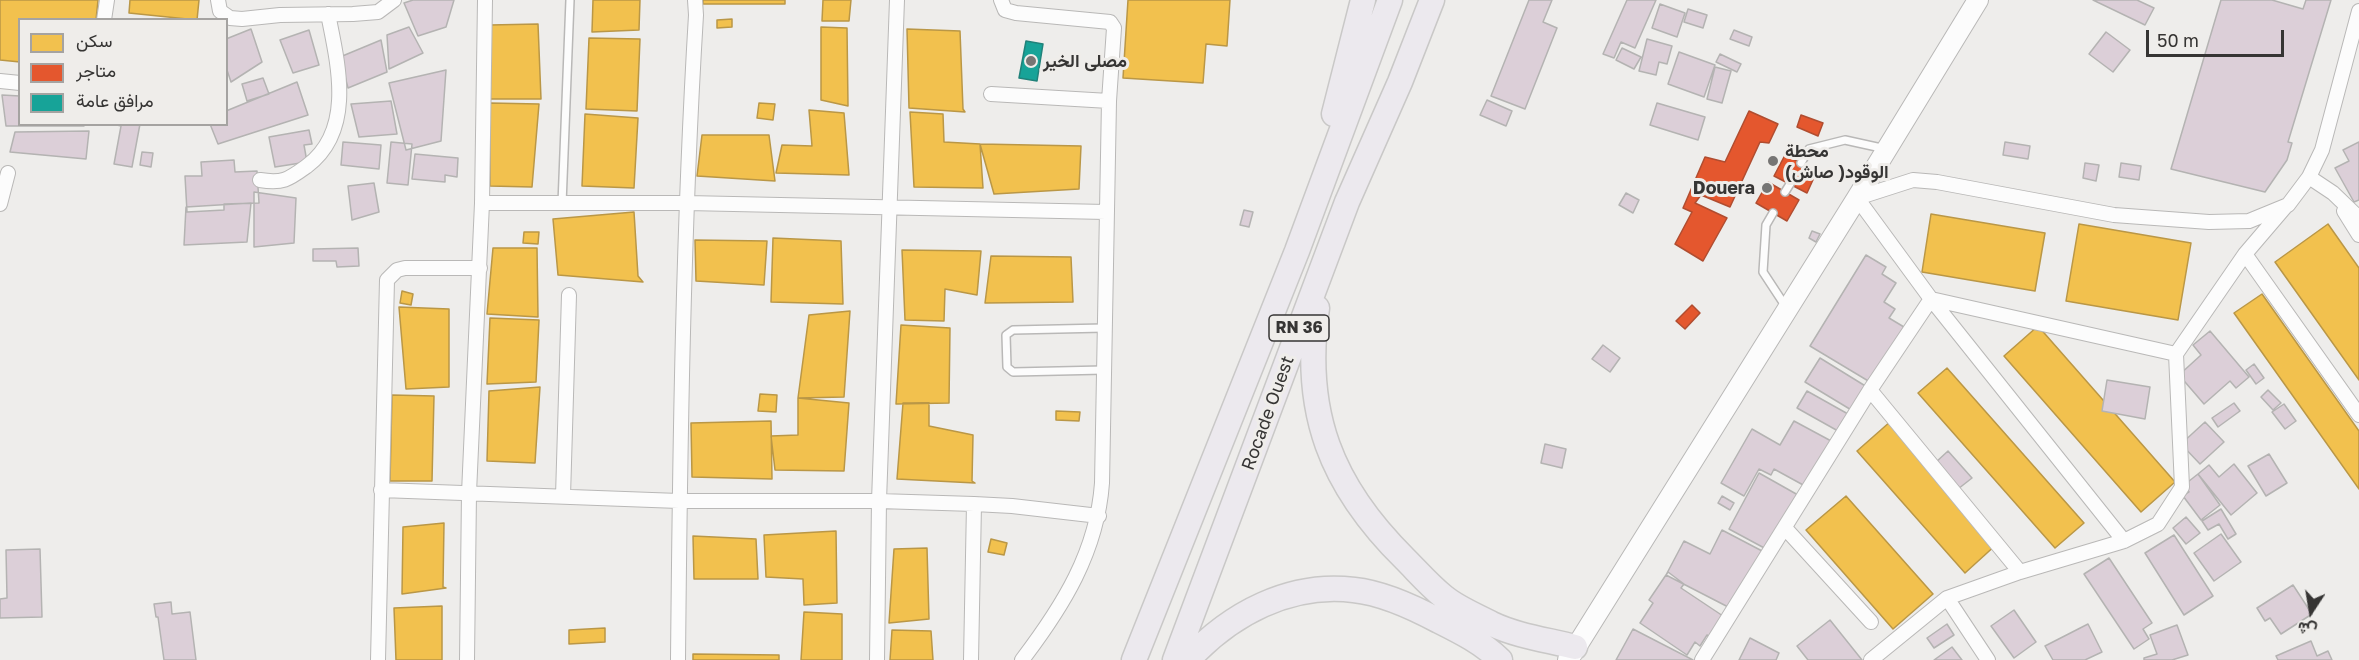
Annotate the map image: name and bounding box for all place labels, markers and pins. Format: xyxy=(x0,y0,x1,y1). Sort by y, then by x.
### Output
place label: مصلى الخير xyxy=(1043,50,1127,72)
marker: مصلى الخير xyxy=(1024,54,1038,68)
place label: محطة الوقود( صاش) xyxy=(1785,140,1889,182)
marker: محطة الوقود( صاش) xyxy=(1766,154,1780,168)
place label: Douera xyxy=(1693,177,1755,199)
marker: Douera xyxy=(1760,181,1774,195)

